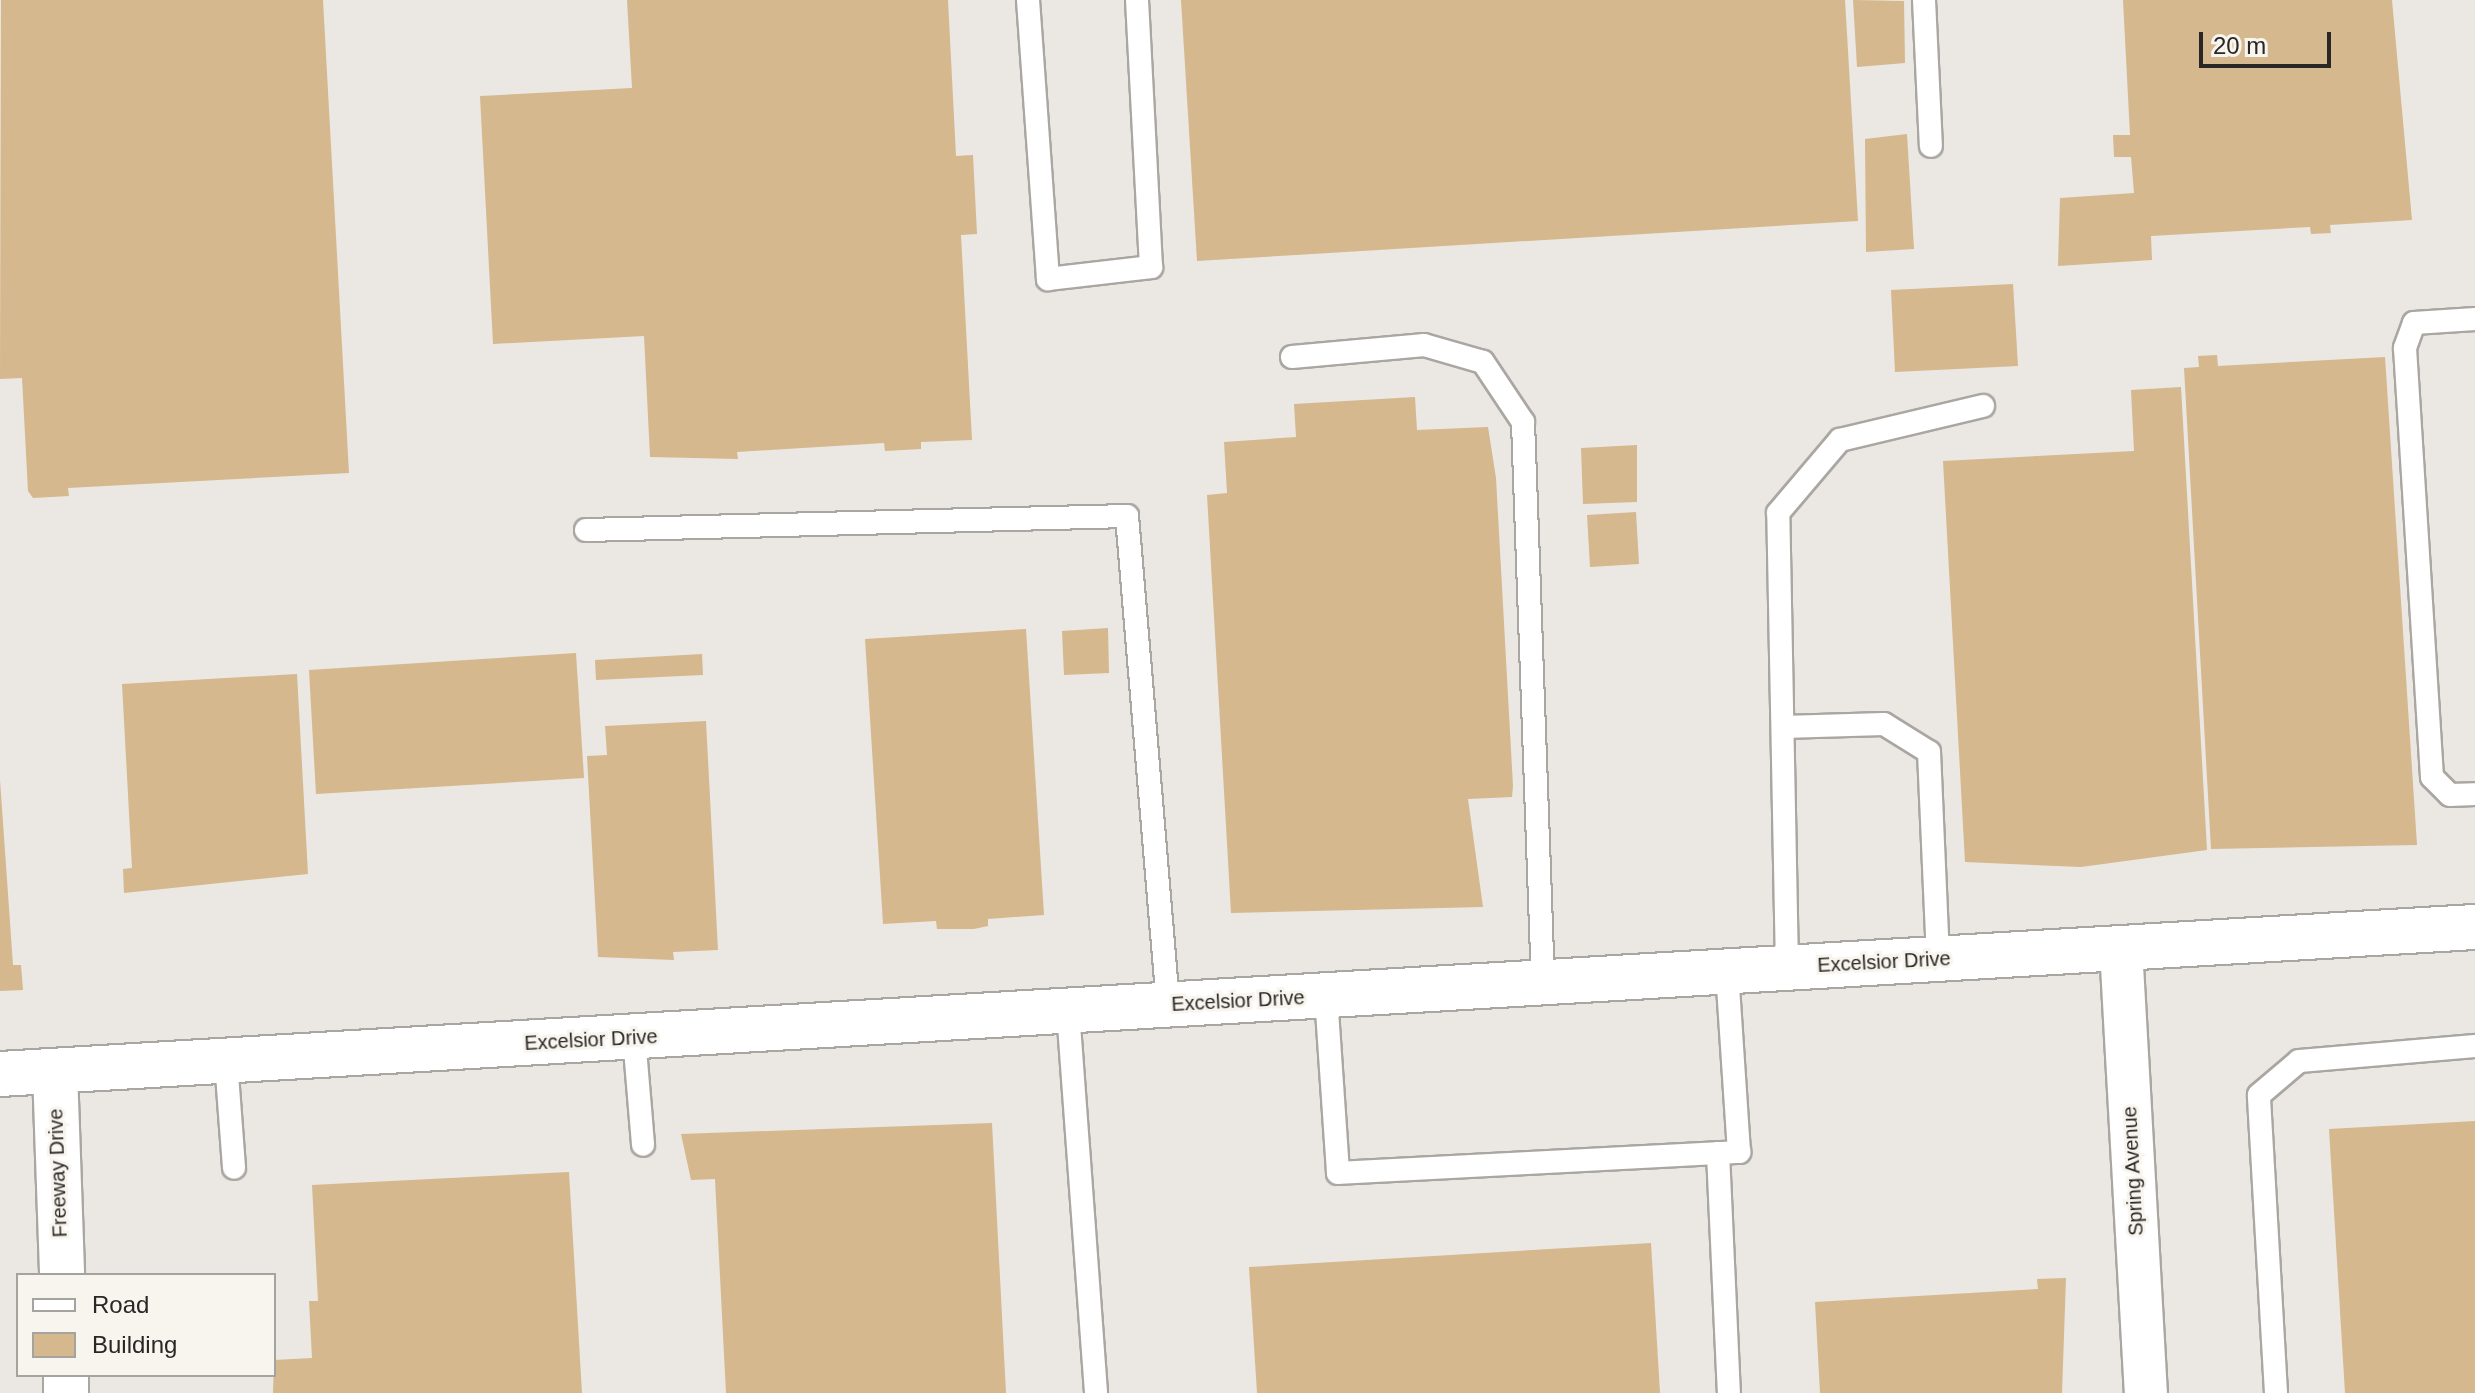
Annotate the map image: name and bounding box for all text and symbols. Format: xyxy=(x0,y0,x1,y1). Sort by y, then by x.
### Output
scale bar xyxy=(2203,16,2335,66)
text: 20 m xyxy=(2213,32,2266,59)
street label: Excelsior Drive xyxy=(1817,947,1951,977)
street label: Excelsior Drive xyxy=(1171,986,1305,1016)
street label: Excelsior Drive xyxy=(524,1025,658,1055)
street label: Spring Avenue xyxy=(2118,1105,2148,1237)
street label: Freeway Drive xyxy=(44,1108,72,1238)
legend xyxy=(16,1273,276,1377)
text: Road xyxy=(92,1291,149,1318)
text: Building xyxy=(92,1331,177,1358)

